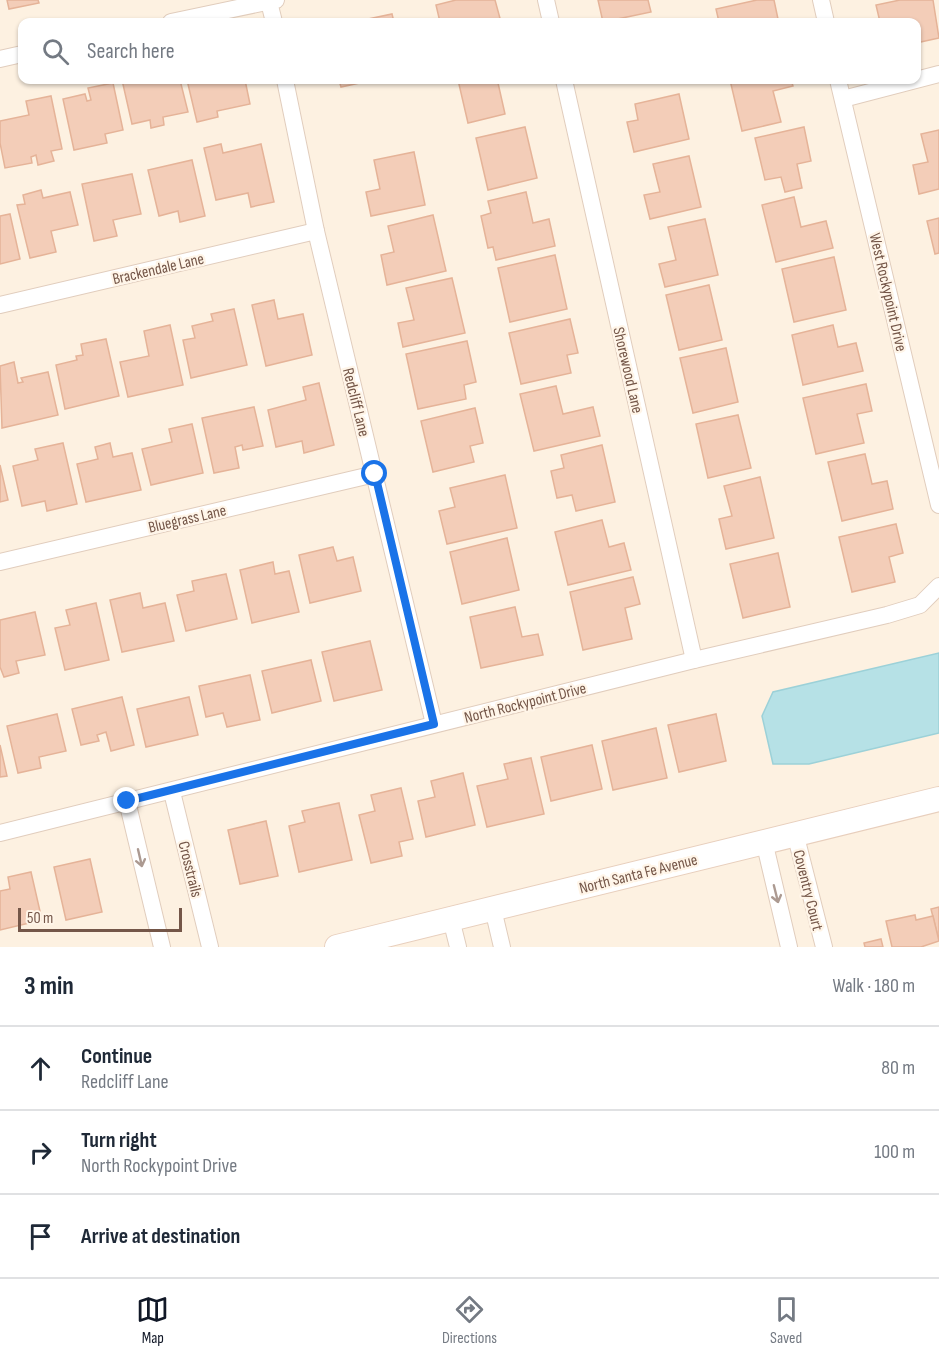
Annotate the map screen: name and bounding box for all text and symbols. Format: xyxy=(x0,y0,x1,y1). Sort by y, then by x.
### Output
search box xyxy=(18,18,921,84)
icon: search xyxy=(39,35,72,68)
text: Search here xyxy=(87,38,174,65)
street label: West Rockypoint Drive xyxy=(865,231,910,353)
street label: Brackendale Lane xyxy=(111,250,206,289)
street label: Shorewood Lane xyxy=(608,325,647,415)
street label: Redcliff Lane xyxy=(338,366,373,439)
route start xyxy=(361,460,387,486)
street label: Bluegrass Lane xyxy=(147,501,228,538)
street label: North Rockypoint Drive xyxy=(462,679,588,728)
route end xyxy=(113,787,139,813)
street label: Crosstrails xyxy=(173,839,206,900)
street label: Coventry Court xyxy=(788,848,827,933)
one-way arrow xyxy=(135,849,147,868)
street label: North Santa Fe Avenue xyxy=(577,851,699,898)
one-way arrow xyxy=(771,884,783,903)
scale bar xyxy=(18,905,182,932)
text: 50 m xyxy=(27,909,53,928)
text: 3 min xyxy=(24,971,74,1002)
text: Walk · 180 m xyxy=(832,974,915,998)
text: Continue xyxy=(81,1043,152,1070)
icon: ahead xyxy=(24,1052,57,1085)
text: 80 m xyxy=(881,1056,915,1080)
text: Redcliff Lane xyxy=(81,1070,169,1094)
text: Turn right xyxy=(81,1127,157,1154)
icon: right xyxy=(24,1136,57,1169)
text: 100 m xyxy=(874,1140,915,1164)
text: North Rockypoint Drive xyxy=(81,1154,237,1178)
icon: arrive xyxy=(24,1220,57,1253)
text: Arrive at destination xyxy=(81,1223,240,1250)
tab: Map xyxy=(136,1293,169,1348)
tab: Directions xyxy=(442,1293,497,1348)
tab: Saved xyxy=(770,1293,803,1348)

